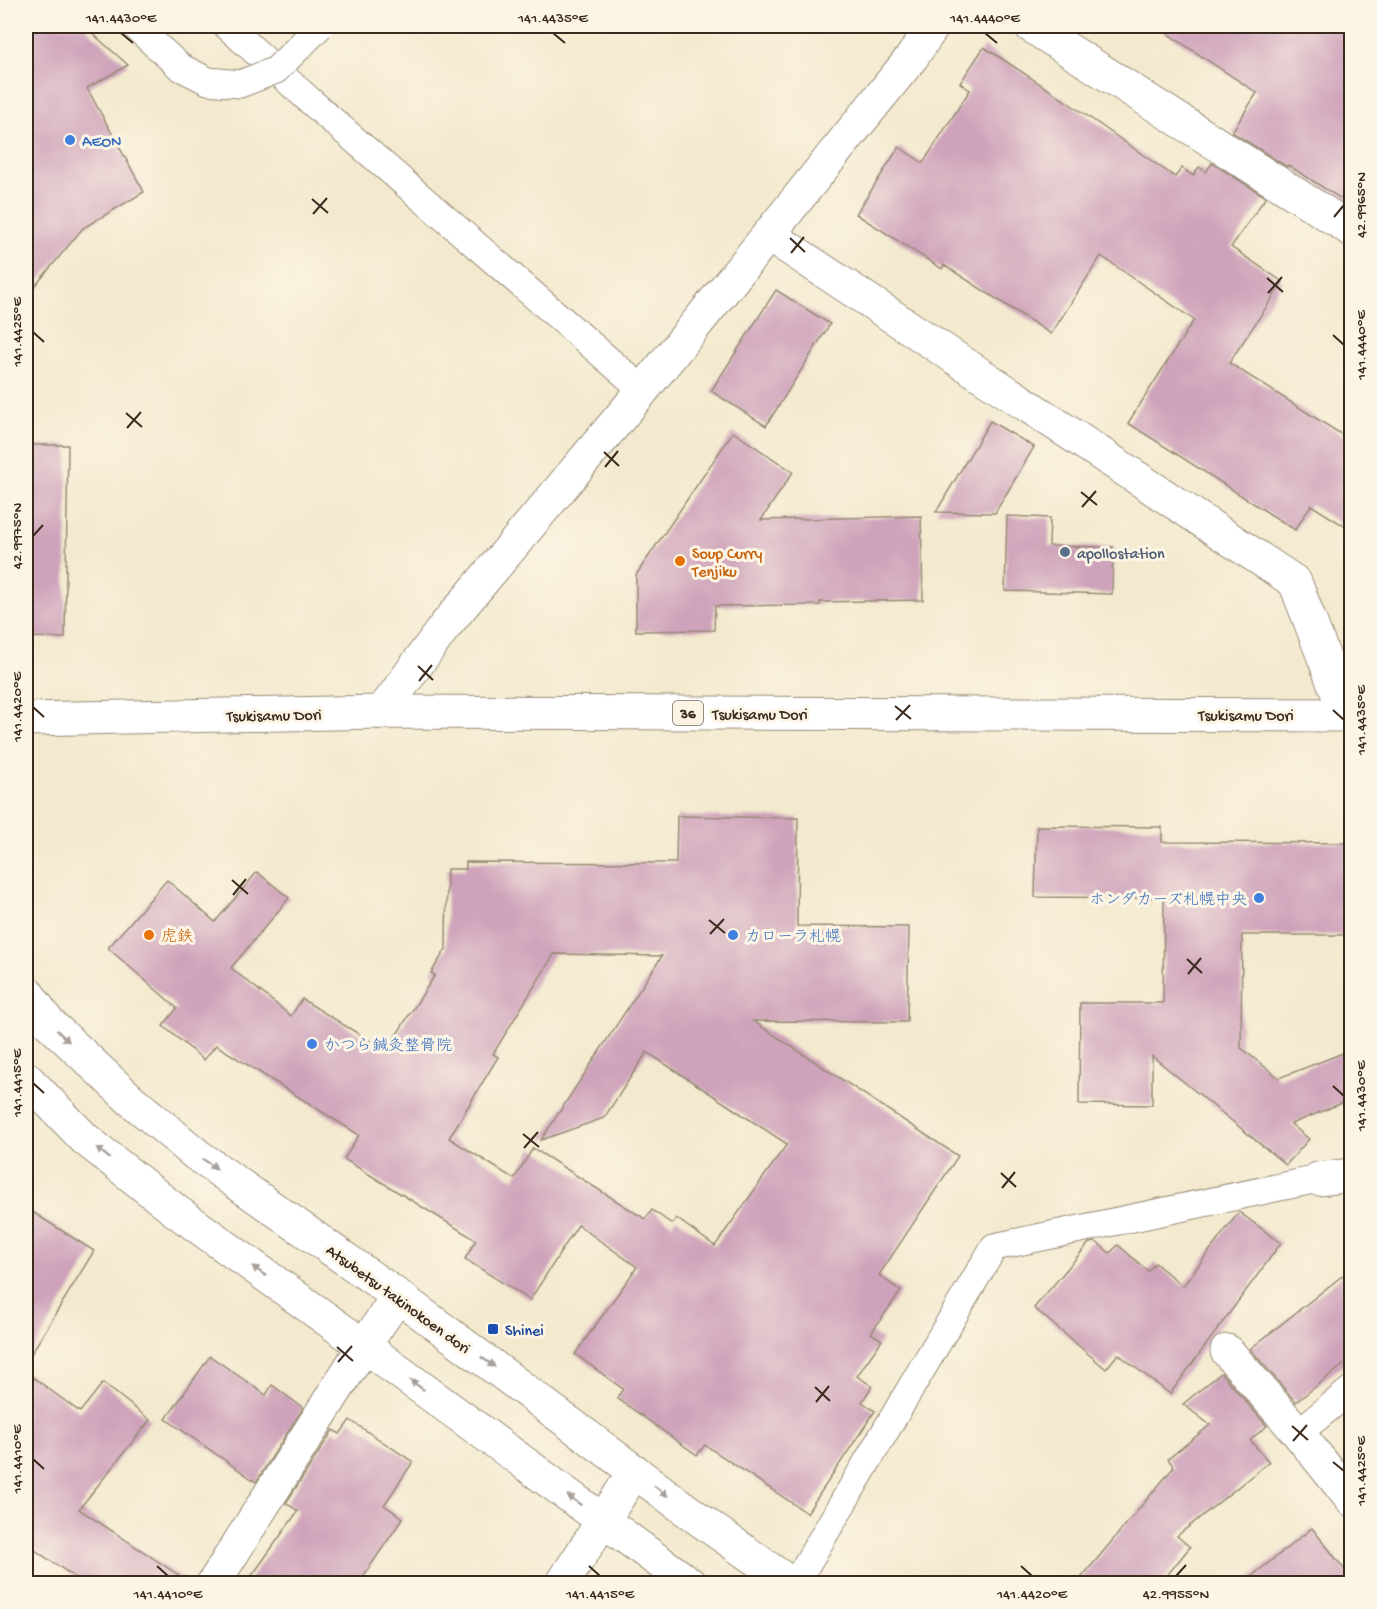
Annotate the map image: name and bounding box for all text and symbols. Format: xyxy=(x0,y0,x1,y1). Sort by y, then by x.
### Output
text: 141.4430°E xyxy=(85,10,157,28)
text: 141.4435°E xyxy=(517,10,589,28)
text: 141.4440°E xyxy=(949,10,1021,28)
marker: AEON xyxy=(63,133,77,147)
place label: AEON xyxy=(82,134,121,153)
text: 42.9965°N xyxy=(1353,172,1371,238)
text: 141.4425°E xyxy=(9,297,27,368)
text: 141.4440°E xyxy=(1353,309,1371,381)
text: 42.9975°N xyxy=(9,503,27,569)
marker: apollostation xyxy=(1058,545,1072,559)
place label: Soup Curry Tenjiku xyxy=(691,546,762,583)
place label: apollostation xyxy=(1077,546,1165,565)
marker: Soup Curry Tenjiku xyxy=(673,554,687,568)
text: 141.4420°E xyxy=(9,671,27,743)
text: 141.4435°E xyxy=(1353,684,1371,756)
road number: 36 xyxy=(673,701,703,725)
street label: Tsukisamu Dori xyxy=(225,707,322,728)
street label: Tsukisamu Dori xyxy=(711,707,808,726)
street label: Tsukisamu Dori xyxy=(1197,708,1294,727)
place label: ホンダカーズ札幌中央 xyxy=(1089,891,1247,911)
marker: ホンダカーズ札幌中央 xyxy=(1252,891,1266,905)
place label: 虎鉄 xyxy=(161,927,193,948)
marker: 虎鉄 xyxy=(142,928,156,942)
marker: カローラ札幌 xyxy=(726,928,740,942)
place label: カローラ札幌 xyxy=(745,928,841,948)
one-way arrow xyxy=(55,1029,70,1043)
marker: かつら鍼灸整骨院 xyxy=(305,1037,319,1051)
place label: かつら鍼灸整骨院 xyxy=(324,1037,452,1057)
text: 141.4415°E xyxy=(9,1048,27,1118)
text: 141.4430°E xyxy=(1353,1060,1371,1132)
one-way arrow xyxy=(95,1147,111,1160)
one-way arrow xyxy=(201,1158,217,1170)
street label: Atsubetsu takinokoen dori xyxy=(321,1242,473,1360)
one-way arrow xyxy=(251,1265,267,1277)
marker: Shinei xyxy=(486,1322,500,1336)
place label: Shinei xyxy=(505,1323,544,1342)
one-way arrow xyxy=(480,1356,496,1369)
one-way arrow xyxy=(409,1379,425,1391)
text: 141.4410°E xyxy=(9,1424,27,1494)
text: 141.4425°E xyxy=(1353,1436,1371,1507)
one-way arrow xyxy=(653,1485,669,1497)
one-way arrow xyxy=(567,1494,583,1506)
text: 141.4410°E xyxy=(133,1586,203,1604)
text: 141.4415°E xyxy=(565,1586,635,1604)
text: 141.4420°E xyxy=(996,1586,1068,1604)
text: 42.9955°N xyxy=(1143,1586,1209,1604)

